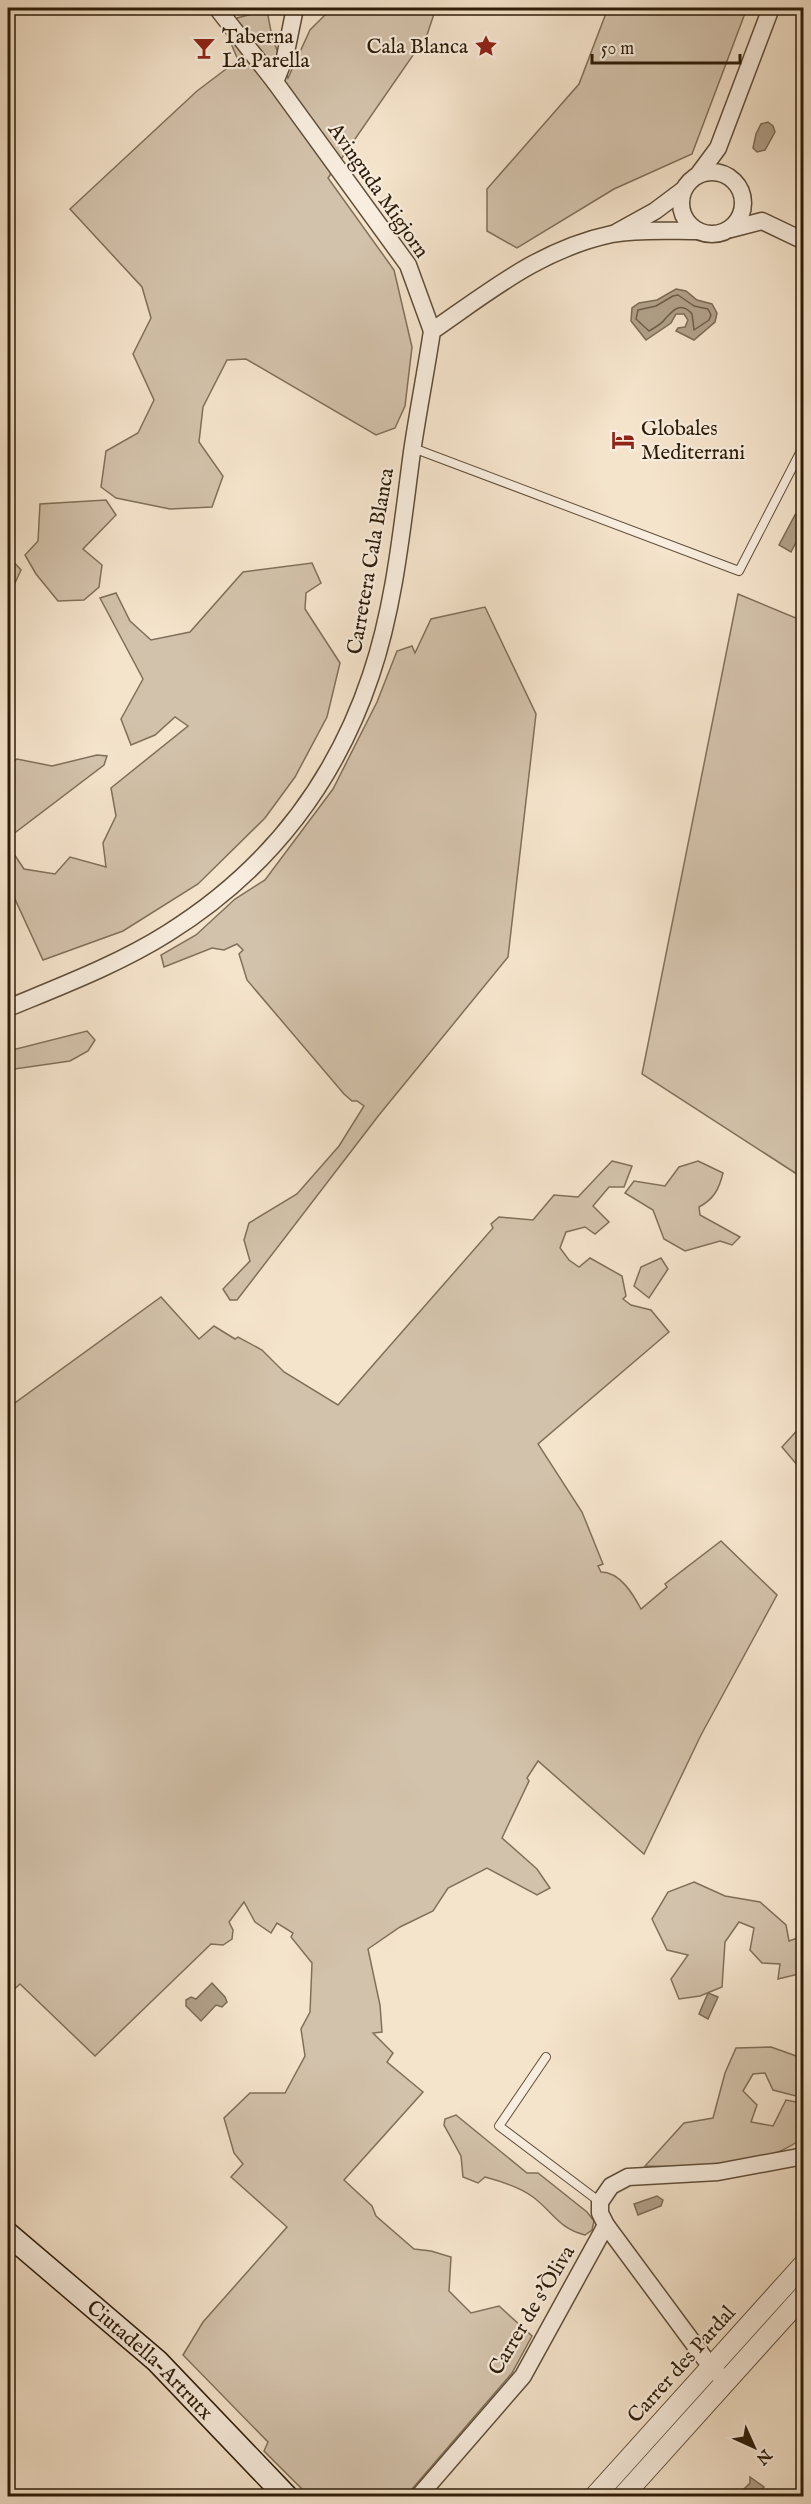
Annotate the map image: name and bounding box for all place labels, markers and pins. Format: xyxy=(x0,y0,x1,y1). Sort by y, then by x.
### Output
place label: Taberna La Parella xyxy=(222,24,311,75)
place icon: Cala Blanca xyxy=(473,33,499,59)
place label: Cala Blanca xyxy=(367,34,469,61)
bar icon: Taberna La Parella xyxy=(191,35,217,61)
place label: Globales Mediterrani xyxy=(641,416,745,467)
hotel icon: Globales Mediterrani xyxy=(610,427,636,453)

